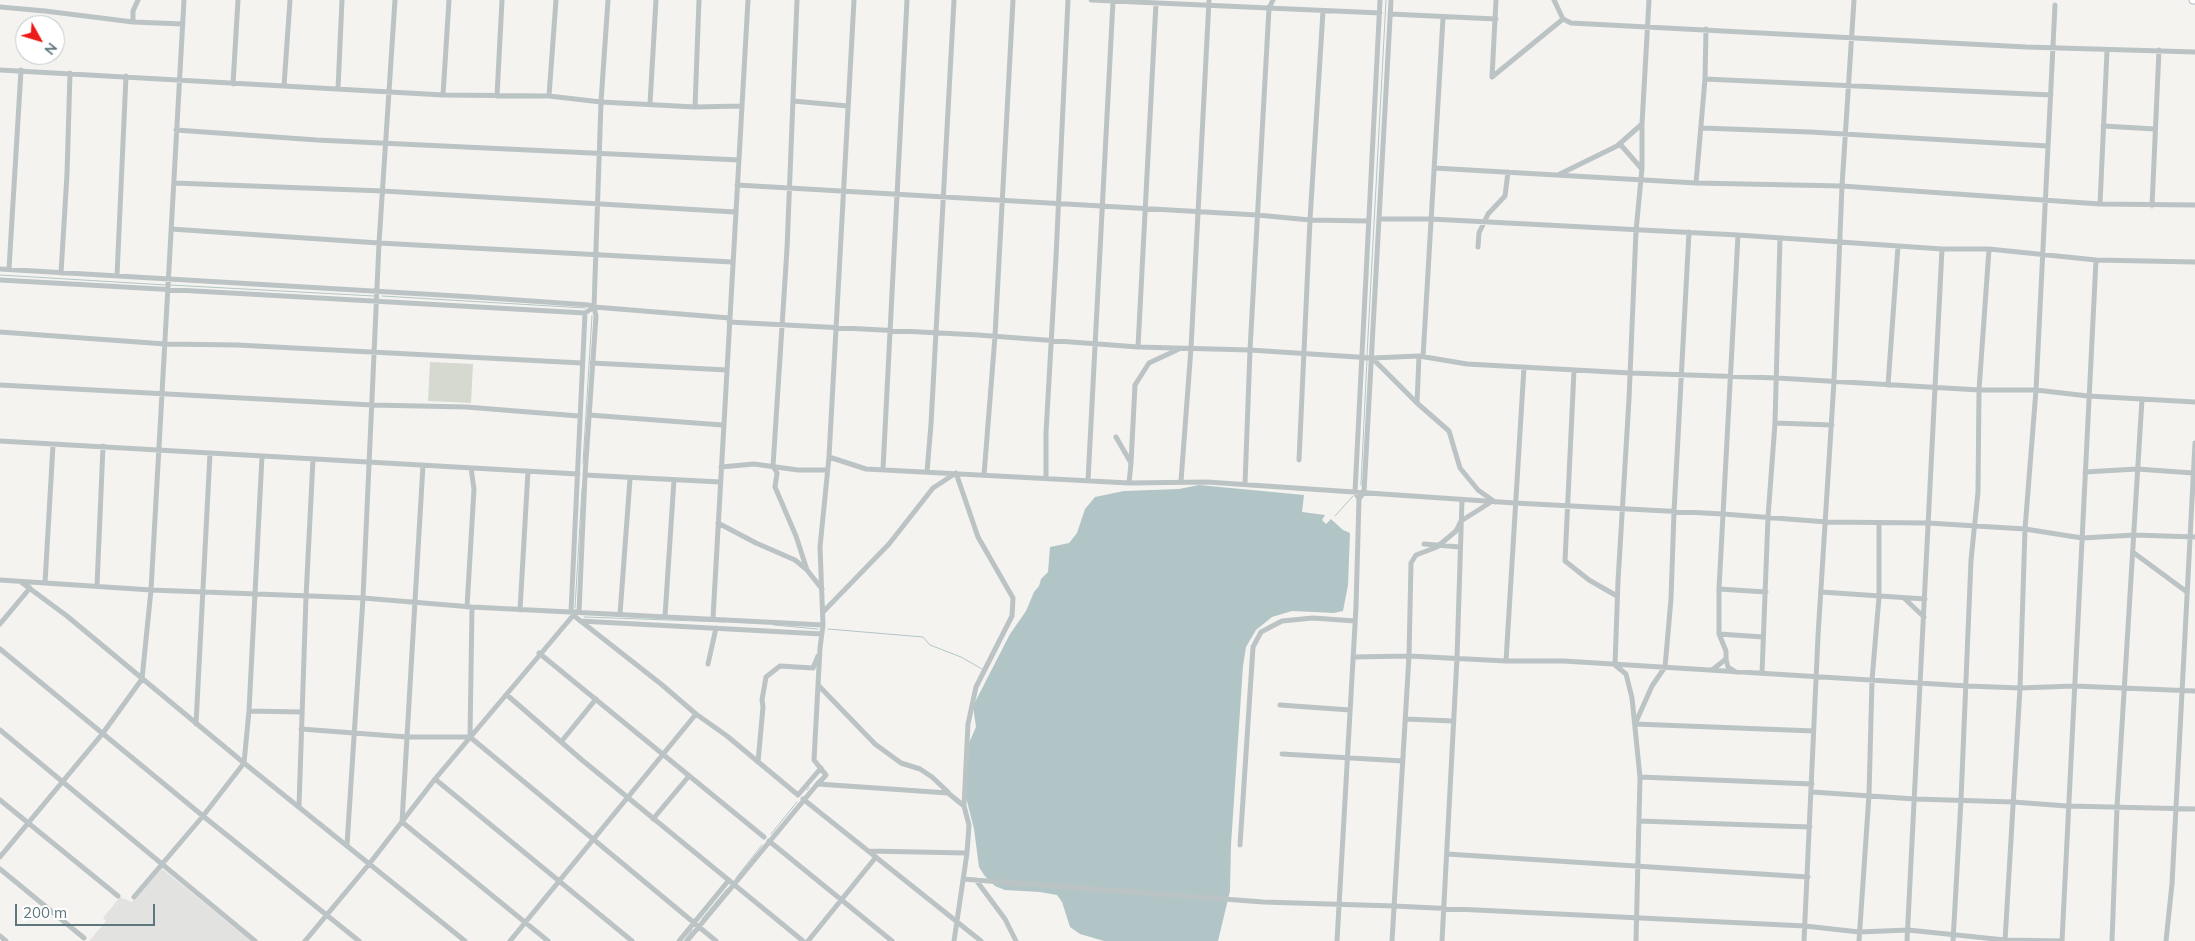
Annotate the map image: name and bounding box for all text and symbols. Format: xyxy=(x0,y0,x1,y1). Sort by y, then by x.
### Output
north arrow xyxy=(15,15,65,65)
text: N xyxy=(41,39,61,59)
scale bar xyxy=(18,894,158,926)
text: 200 m xyxy=(23,903,67,922)

